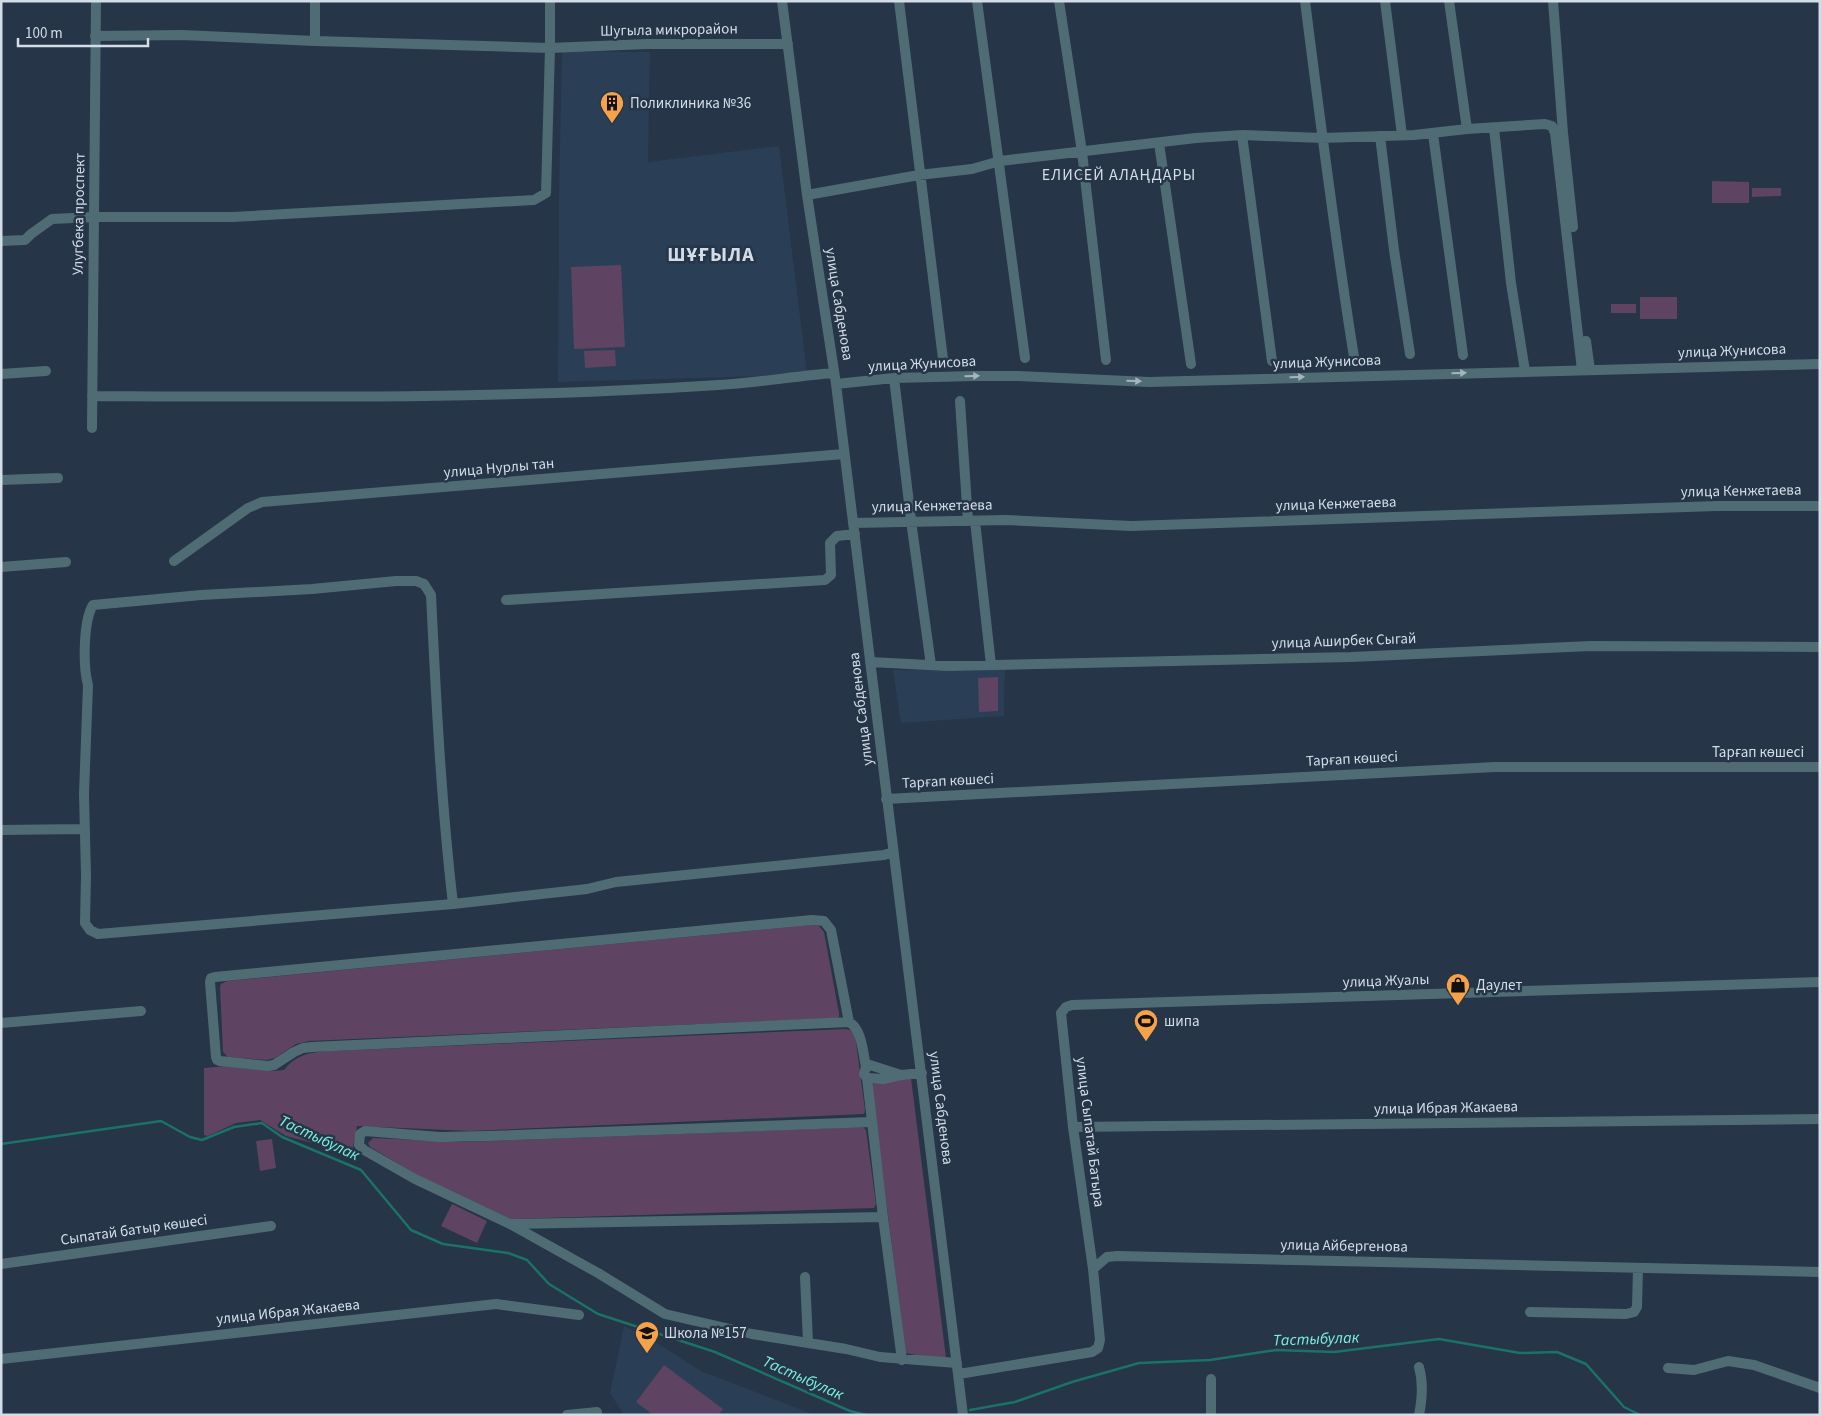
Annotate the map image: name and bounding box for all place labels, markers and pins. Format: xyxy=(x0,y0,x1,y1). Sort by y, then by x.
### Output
building icon: Поликлиника №36 xyxy=(599,90,625,124)
place label: Поликлиника №36 xyxy=(630,93,751,114)
shop icon: Даулет xyxy=(1445,972,1471,1006)
place label: Даулет xyxy=(1476,975,1522,996)
sports icon: шипа xyxy=(1133,1008,1159,1042)
place label: шипа xyxy=(1164,1011,1200,1032)
school or university icon: Школа №157 xyxy=(634,1320,660,1354)
place label: Школа №157 xyxy=(664,1323,747,1344)

